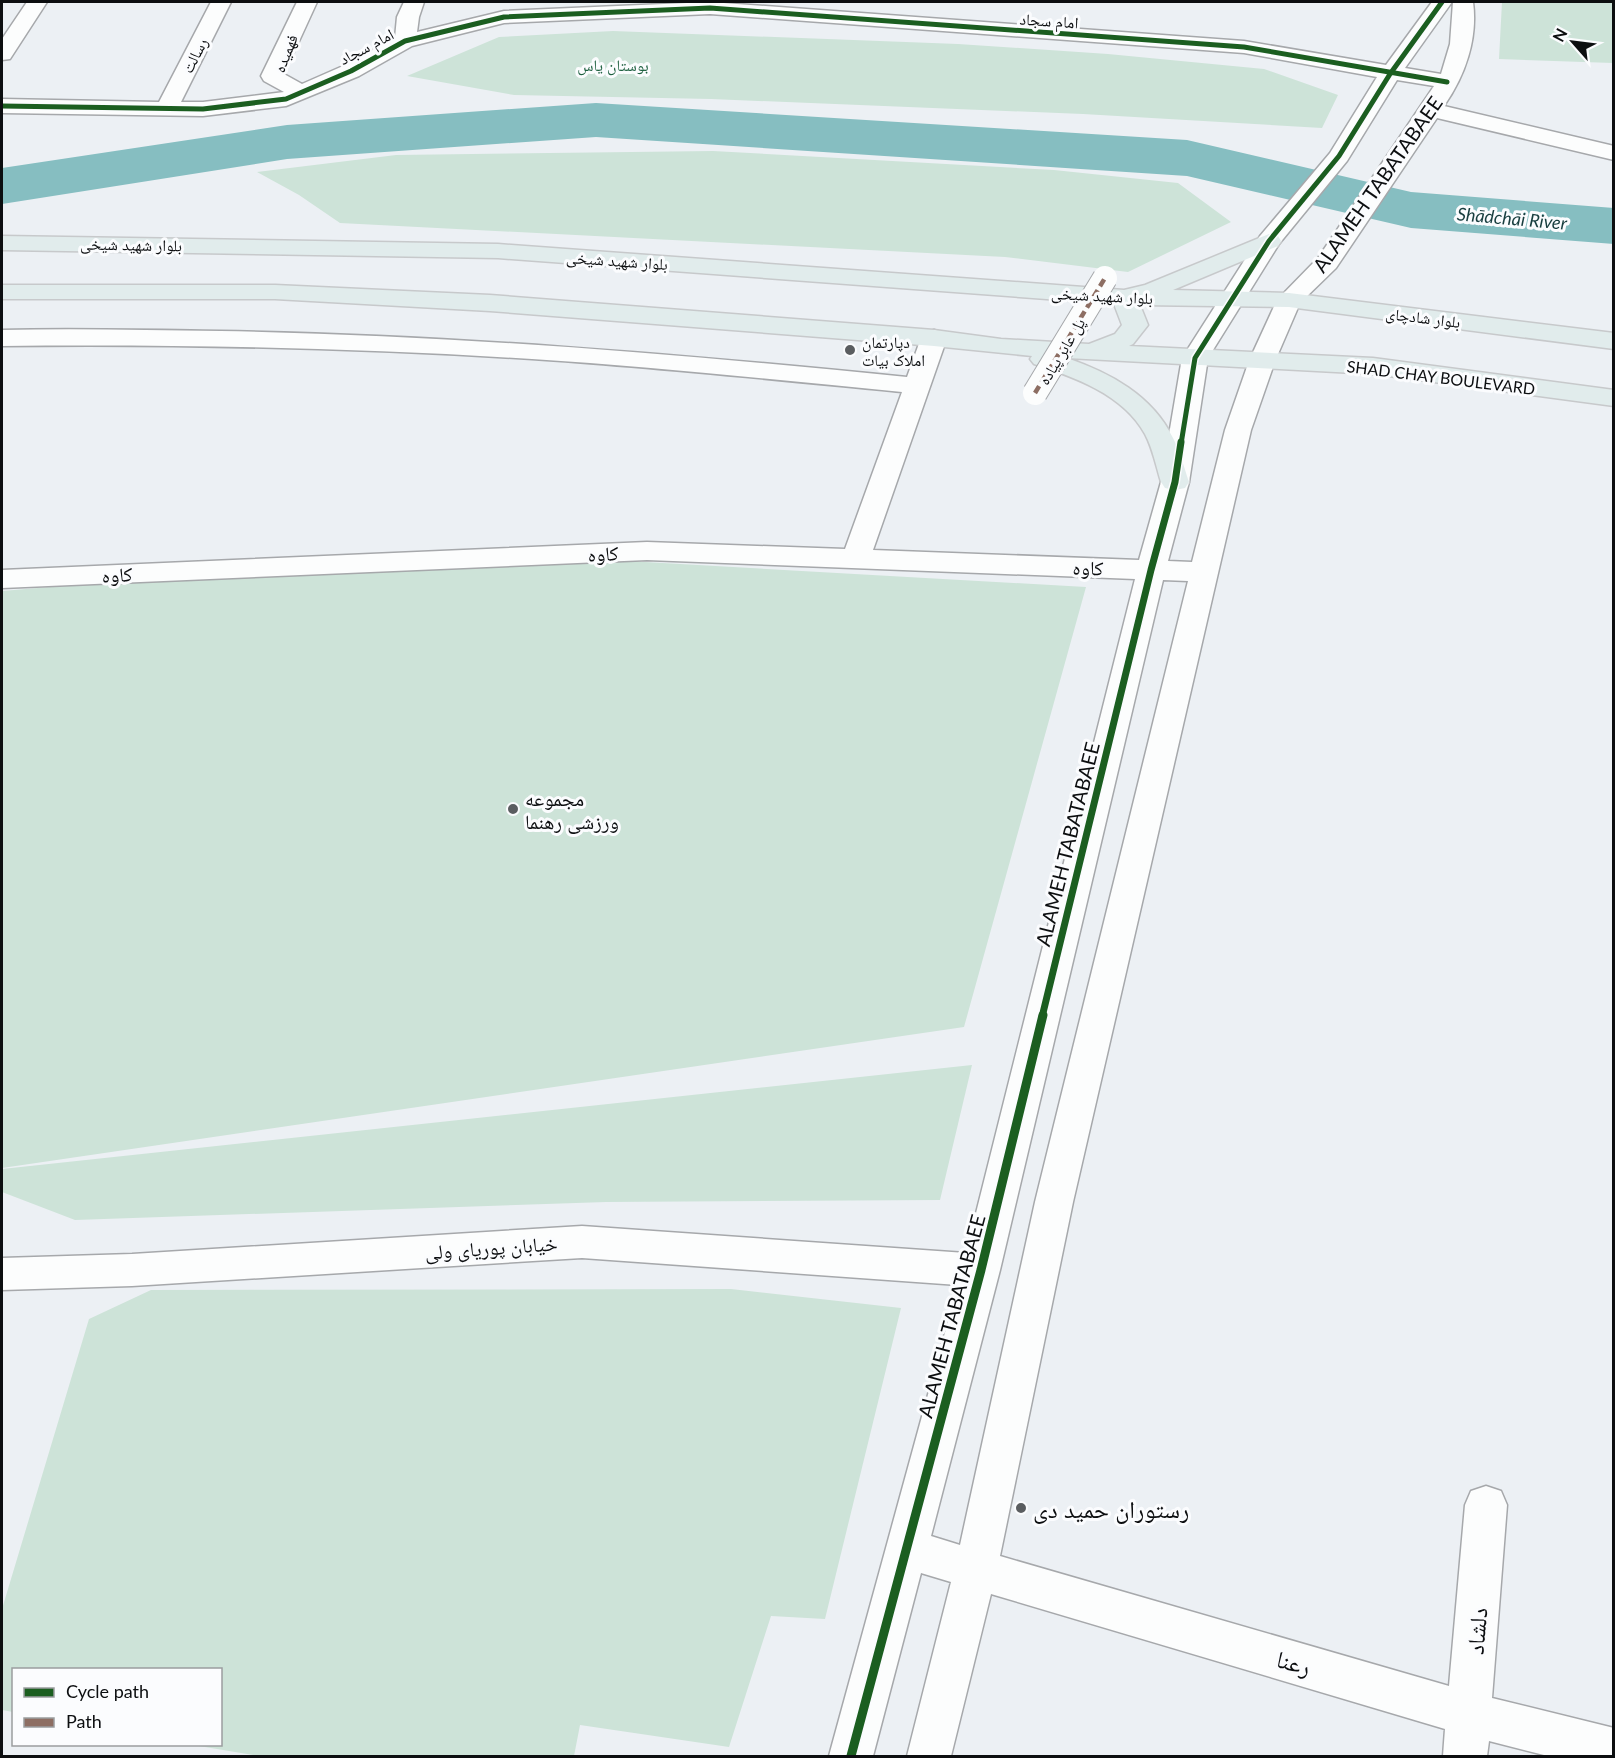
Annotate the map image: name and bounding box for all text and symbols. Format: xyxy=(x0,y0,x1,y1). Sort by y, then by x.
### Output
street label: امام سجاد xyxy=(1019,8,1079,34)
north arrow xyxy=(1543,12,1603,72)
street label: امام سجاد xyxy=(336,24,397,70)
text: N xyxy=(1548,25,1571,45)
street label: فهمیده xyxy=(269,31,302,75)
street label: رسالت xyxy=(177,34,212,76)
park label: بوستان یاس xyxy=(577,55,649,76)
street label: ALAMEH TABATABAEE xyxy=(1307,91,1447,277)
water label: Shādchāi River xyxy=(1456,202,1569,234)
street label: بلوار شهید شیخی xyxy=(80,234,182,256)
street label: بلوار شهید شیخی xyxy=(565,247,668,275)
street label: بلوار شهید شیخی xyxy=(1051,283,1153,309)
street label: بلوار شادچای xyxy=(1384,303,1461,333)
street label: پل عابر پیاده xyxy=(1034,314,1090,389)
place label: دپارتمان املاک بیات xyxy=(862,332,925,369)
marker: دپارتمان املاک بیات xyxy=(843,343,857,357)
street label: SHAD CHAY BOULEVARD xyxy=(1346,356,1536,398)
street label: کاوه xyxy=(587,540,619,566)
street label: کاوه xyxy=(1072,554,1104,580)
street label: کاوه xyxy=(101,561,133,587)
street label: ALAMEH TABATABAEE xyxy=(1030,740,1104,948)
place label: مجموعه ورزشی رهنما xyxy=(525,786,619,834)
marker: مجموعه ورزشی رهنما xyxy=(506,802,520,816)
street label: ALAMEH TABATABAEE xyxy=(912,1212,990,1420)
street label: خیابان پوریای ولی xyxy=(424,1230,559,1265)
place label: رستوران حمید دی xyxy=(1033,1494,1189,1524)
marker: رستوران حمید دی xyxy=(1014,1501,1028,1515)
street label: دلشاد xyxy=(1460,1606,1492,1656)
street label: رعنا xyxy=(1273,1643,1315,1681)
legend xyxy=(12,1668,222,1746)
text: Cycle path xyxy=(66,1680,149,1702)
text: Path xyxy=(66,1710,102,1732)

